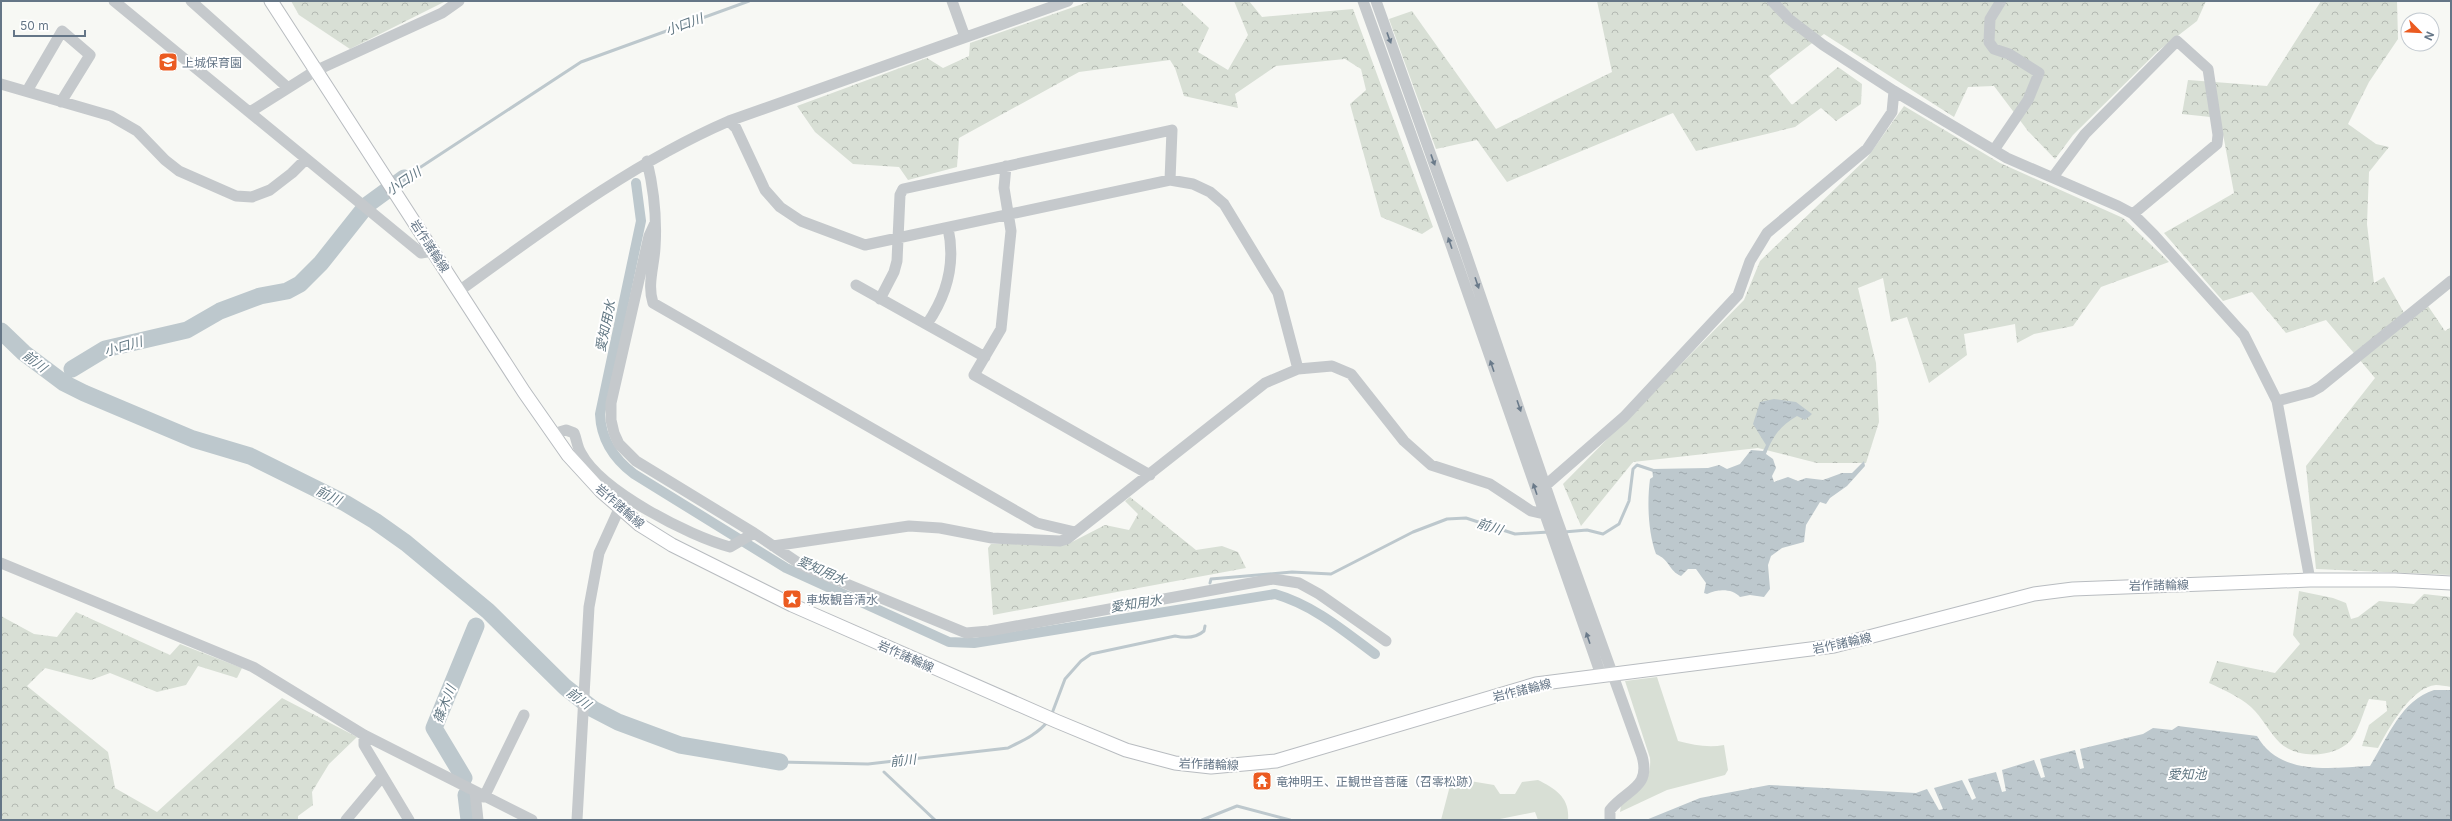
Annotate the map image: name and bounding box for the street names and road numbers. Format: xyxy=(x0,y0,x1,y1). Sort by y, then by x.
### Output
street label: 岩作諸輪線 xyxy=(407,217,453,275)
street label: 岩作諸輪線 xyxy=(592,481,648,531)
street label: 岩作諸輪線 xyxy=(2129,577,2189,593)
street label: 岩作諸輪線 xyxy=(1811,629,1873,657)
street label: 岩作諸輪線 xyxy=(876,637,936,675)
street label: 岩作諸輪線 xyxy=(1491,675,1553,705)
street label: 岩作諸輪線 xyxy=(1179,755,1239,773)

